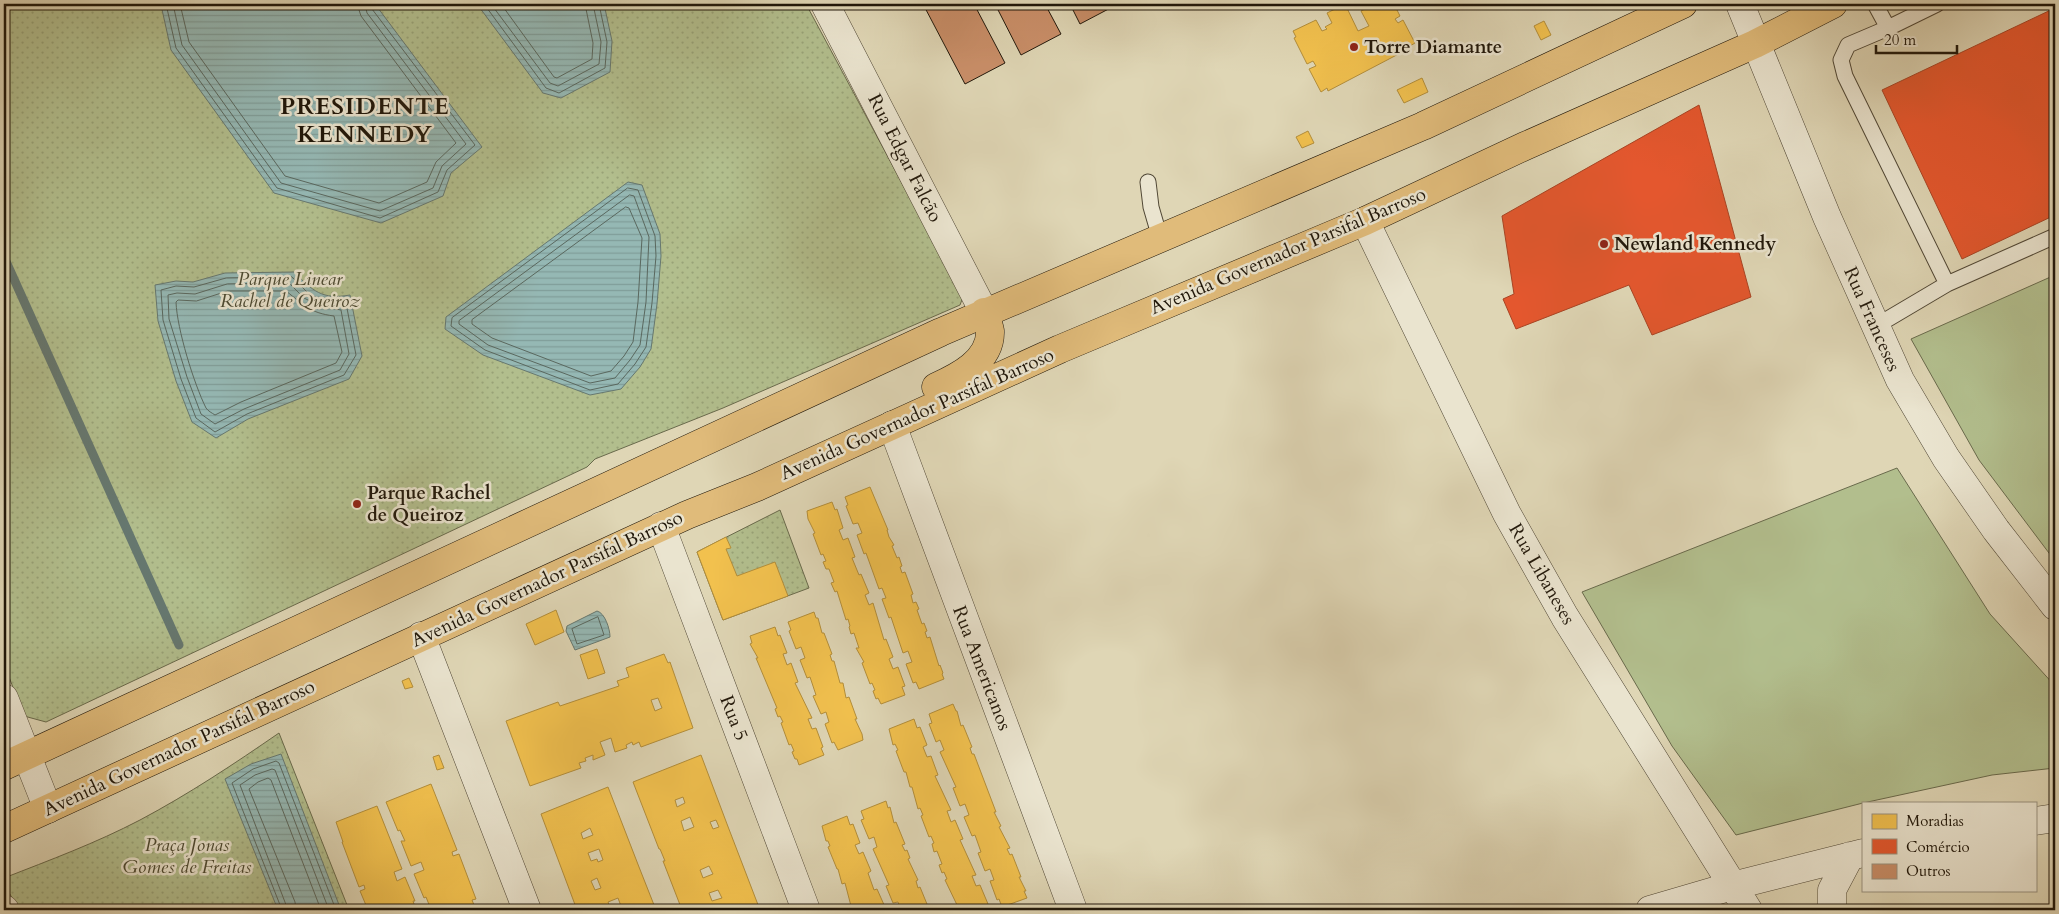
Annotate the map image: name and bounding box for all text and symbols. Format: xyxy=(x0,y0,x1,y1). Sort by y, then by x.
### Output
scale bar xyxy=(1876,22,1958,54)
text: 20 m xyxy=(1884,30,1916,50)
place label: Torre Diamante xyxy=(1364,34,1502,60)
marker: Torre Diamante xyxy=(1348,41,1360,53)
street label: Rua Edgar Falcão xyxy=(861,89,949,227)
district label: PRESIDENTE KENNEDY xyxy=(280,90,450,151)
street label: Avenida Governador Parsifal Barroso xyxy=(1146,181,1430,321)
place label: Newland Kennedy xyxy=(1614,231,1776,257)
marker: Newland Kennedy xyxy=(1598,238,1610,250)
street label: Rua Franceses xyxy=(1837,262,1907,376)
park label: Parque Linear Rachel de Queiroz xyxy=(220,266,360,314)
street label: Avenida Governador Parsifal Barroso xyxy=(776,342,1058,486)
place label: Parque Rachel de Queiroz xyxy=(367,480,491,528)
marker: Parque Rachel de Queiroz xyxy=(351,498,363,510)
street label: Avenida Governador Parsifal Barroso xyxy=(407,504,687,654)
street label: Rua Libaneses xyxy=(1503,519,1581,629)
street label: Rua Americanos xyxy=(946,602,1018,734)
street label: Avenida Governador Parsifal Barroso xyxy=(39,673,319,823)
street label: Rua 5 xyxy=(714,692,754,744)
legend xyxy=(1862,802,2036,892)
text: Moradias xyxy=(1906,811,1964,831)
park label: Praça Jonas Gomes de Freitas xyxy=(123,832,252,880)
text: Comércio xyxy=(1906,837,1970,857)
text: Outros xyxy=(1906,861,1951,881)

